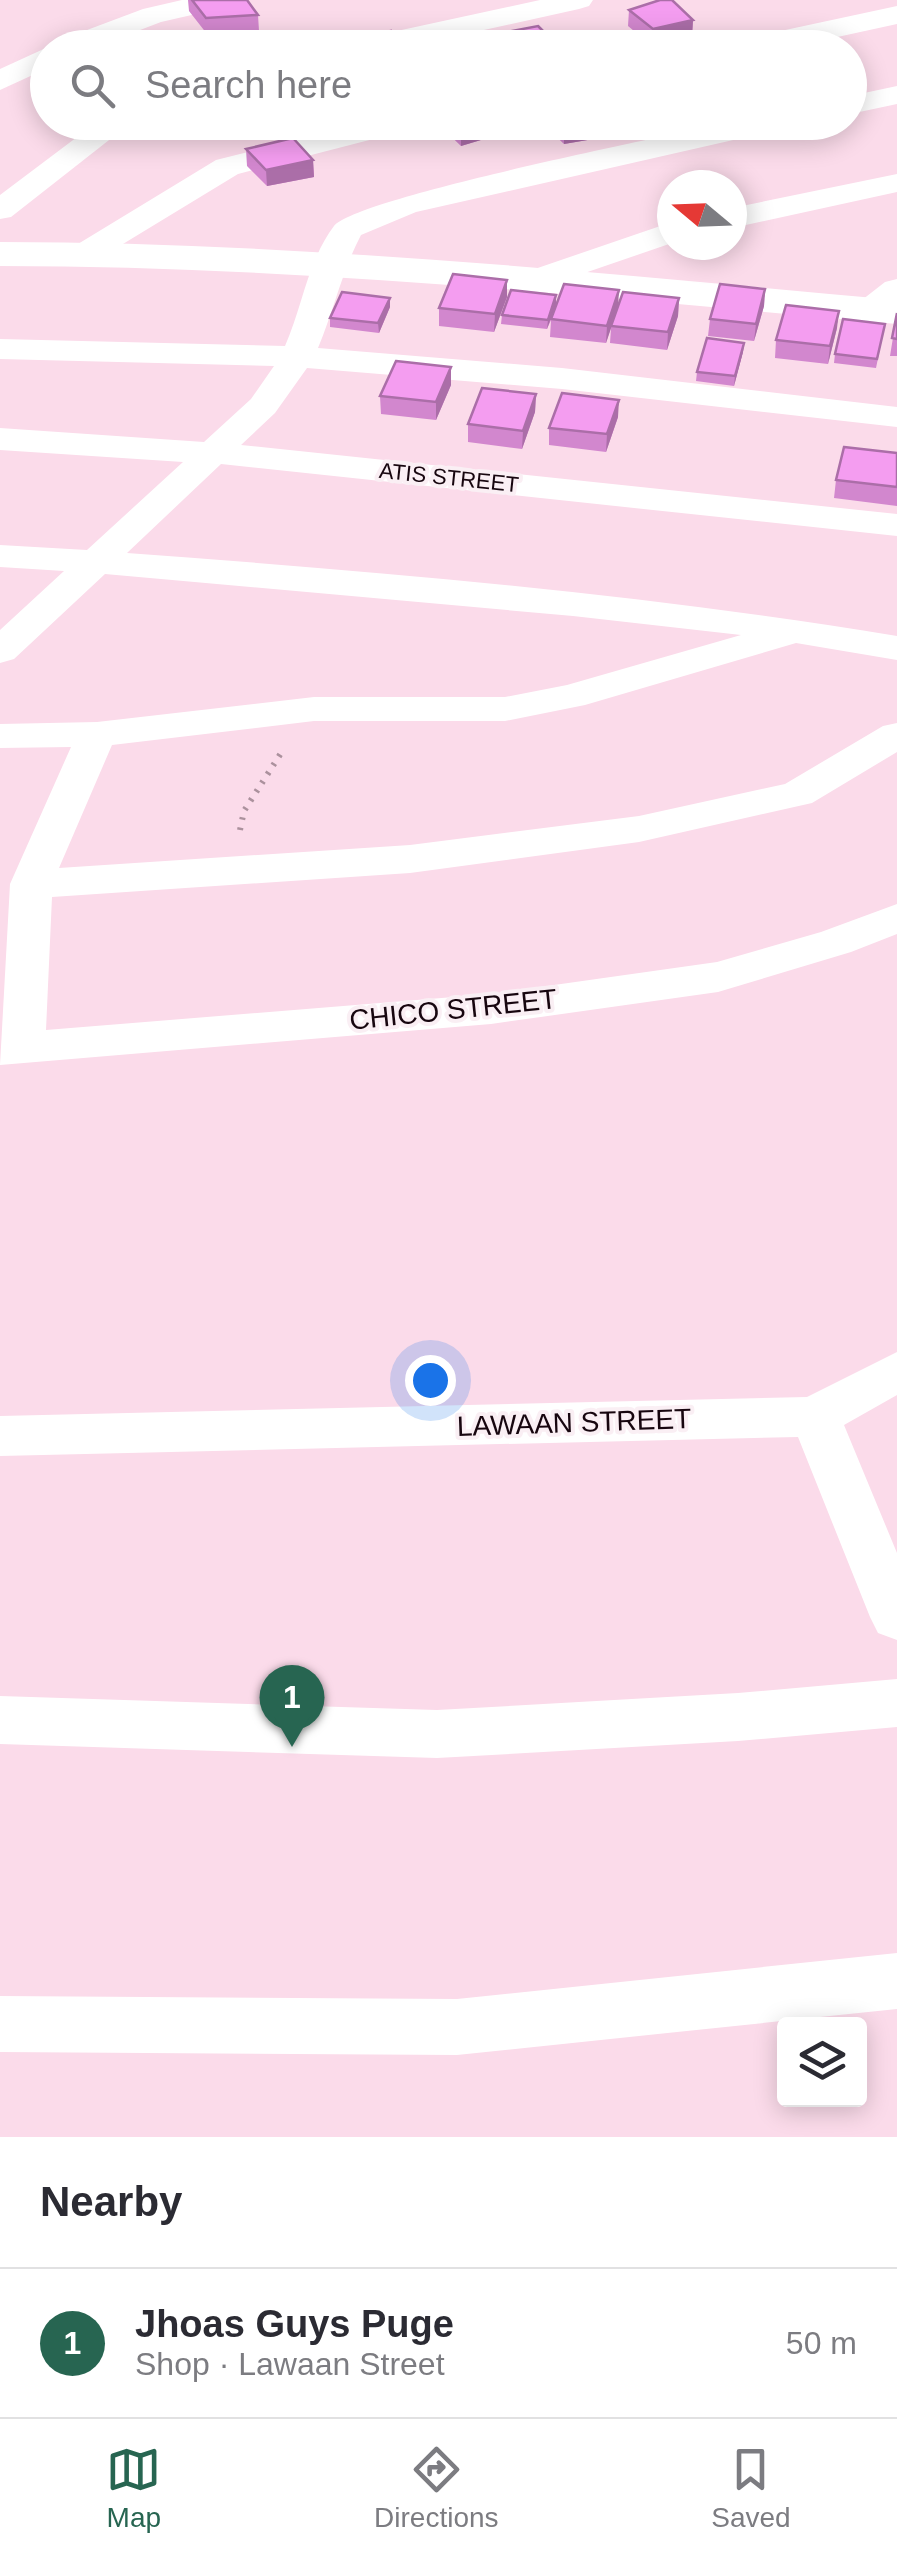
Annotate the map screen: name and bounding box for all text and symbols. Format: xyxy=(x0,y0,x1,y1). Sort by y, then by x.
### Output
search box xyxy=(30,30,867,140)
icon: search xyxy=(65,58,120,113)
text: Search here xyxy=(145,64,352,106)
north arrow xyxy=(657,170,747,260)
street label: ATIS STREET xyxy=(378,458,520,497)
street label: CHICO STREET xyxy=(348,983,558,1036)
your location xyxy=(405,1355,456,1406)
street label: LAWAAN STREET xyxy=(456,1403,692,1442)
pin: 1 xyxy=(260,1664,324,1747)
map controls xyxy=(777,2017,867,2107)
button: layers xyxy=(777,2017,867,2107)
text: Nearby xyxy=(40,2178,182,2225)
text: Jhoas Guys Puge xyxy=(135,2303,454,2345)
text: 1 xyxy=(64,2325,81,2361)
text: 50 m xyxy=(786,2325,857,2361)
text: Shop · Lawaan Street xyxy=(135,2346,445,2382)
tab: Map xyxy=(106,2442,161,2534)
tab: Directions xyxy=(374,2442,499,2534)
tab: Saved xyxy=(711,2442,791,2534)

